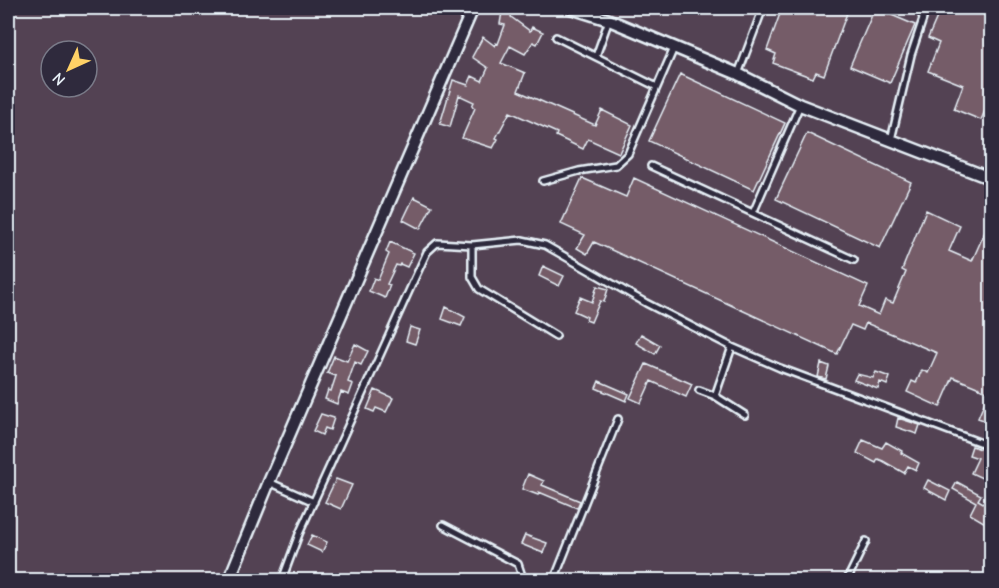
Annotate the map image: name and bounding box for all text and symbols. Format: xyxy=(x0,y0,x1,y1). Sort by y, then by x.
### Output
north arrow xyxy=(39,39,99,99)
text: N xyxy=(49,69,69,89)

